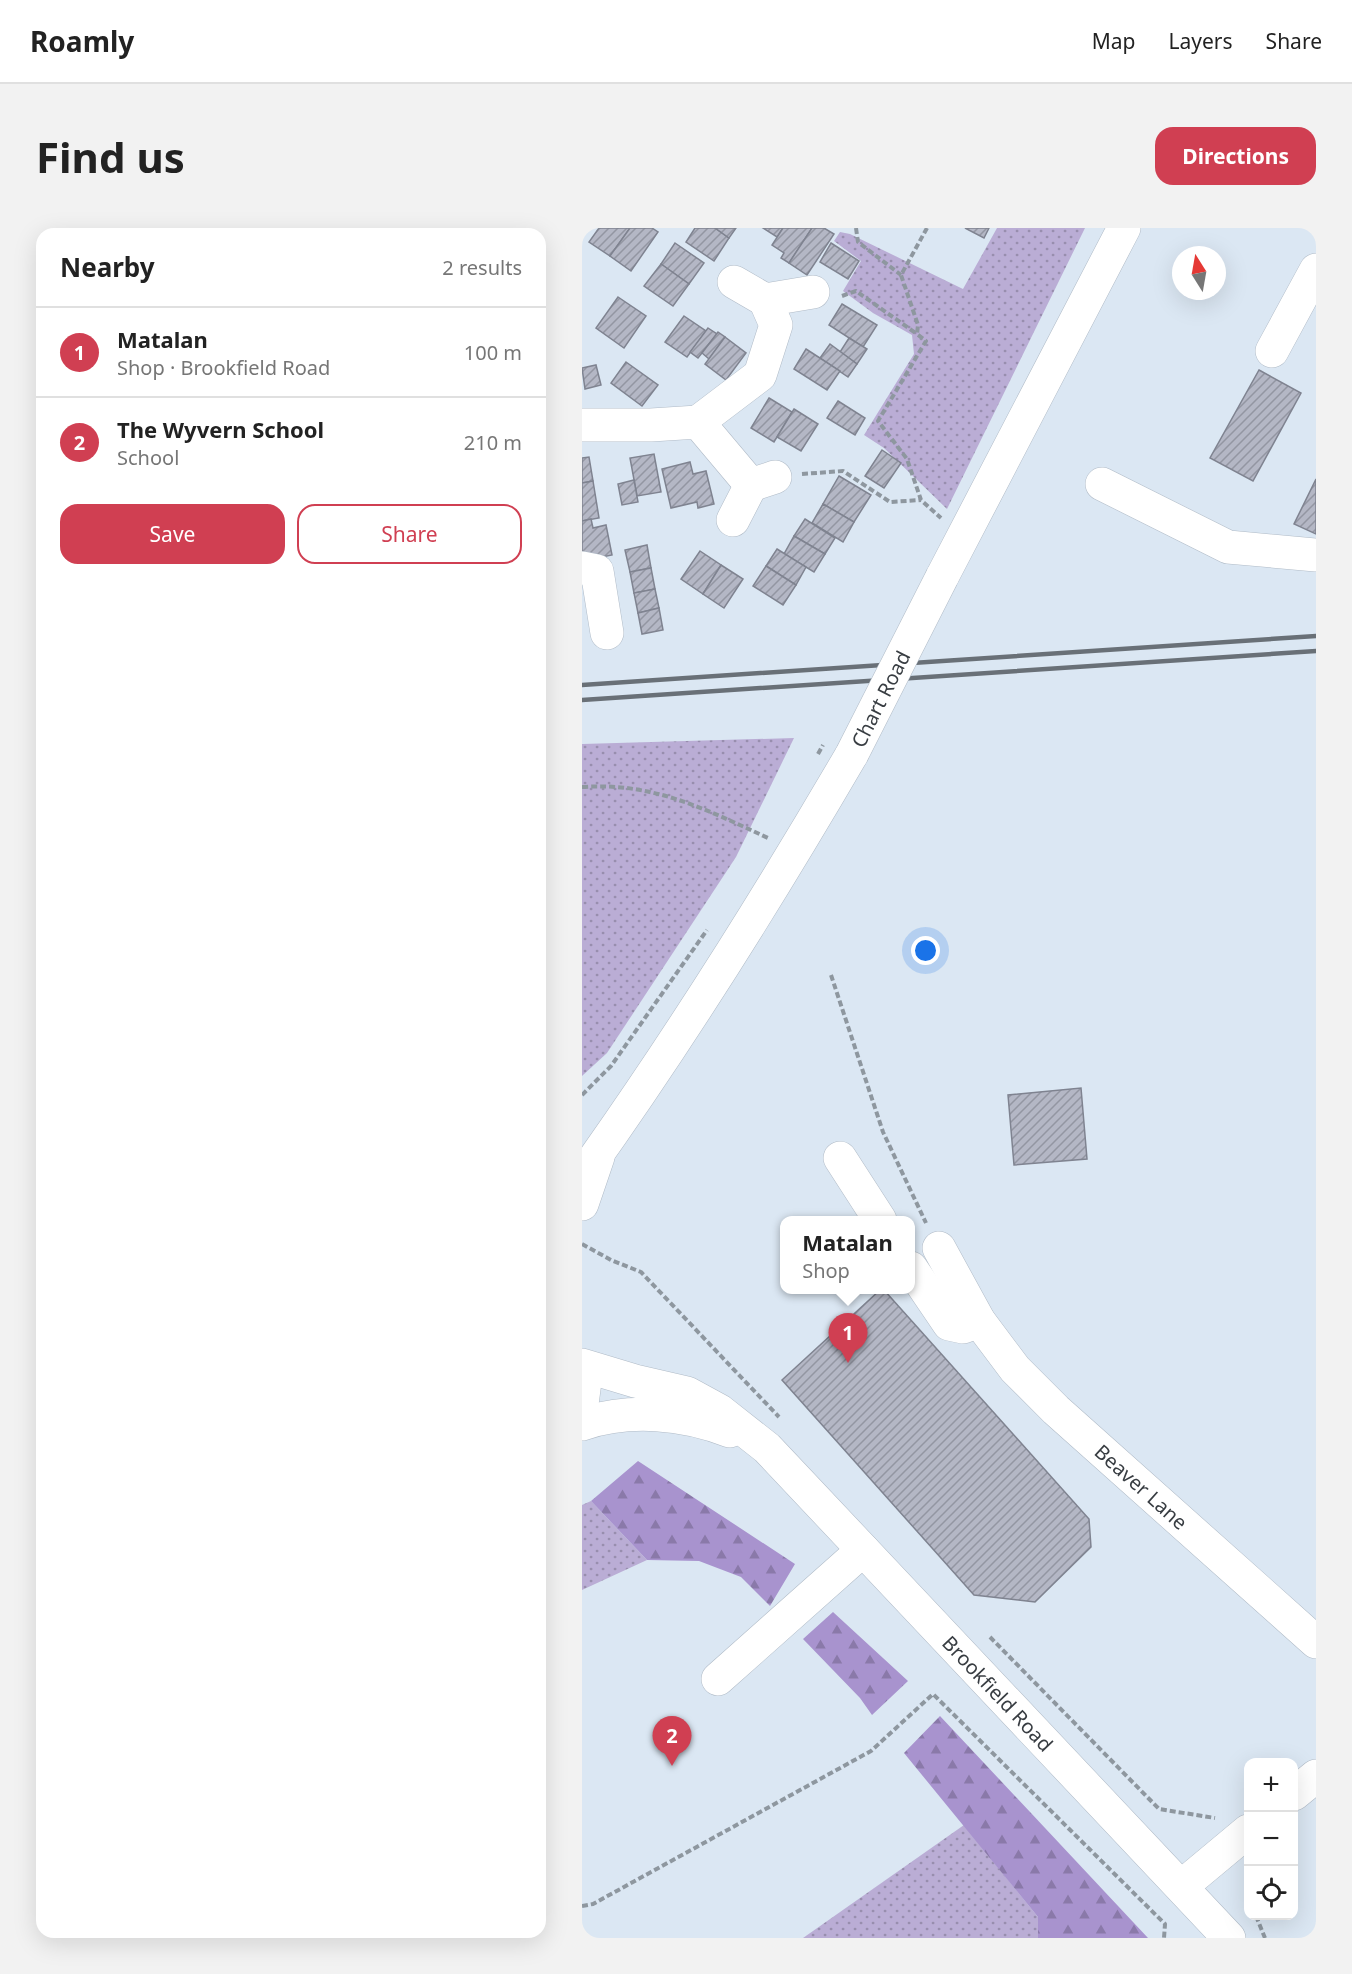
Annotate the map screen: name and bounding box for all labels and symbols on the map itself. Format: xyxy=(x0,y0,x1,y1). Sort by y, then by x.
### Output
north arrow xyxy=(1172,246,1226,300)
street label: Chart Road xyxy=(844,646,916,752)
your location xyxy=(911,936,940,965)
pin: 1 xyxy=(828,1314,868,1363)
street label: Beaver Lane xyxy=(1089,1438,1194,1535)
street label: Brookfield Road xyxy=(937,1629,1059,1757)
pin: 2 xyxy=(652,1716,692,1766)

